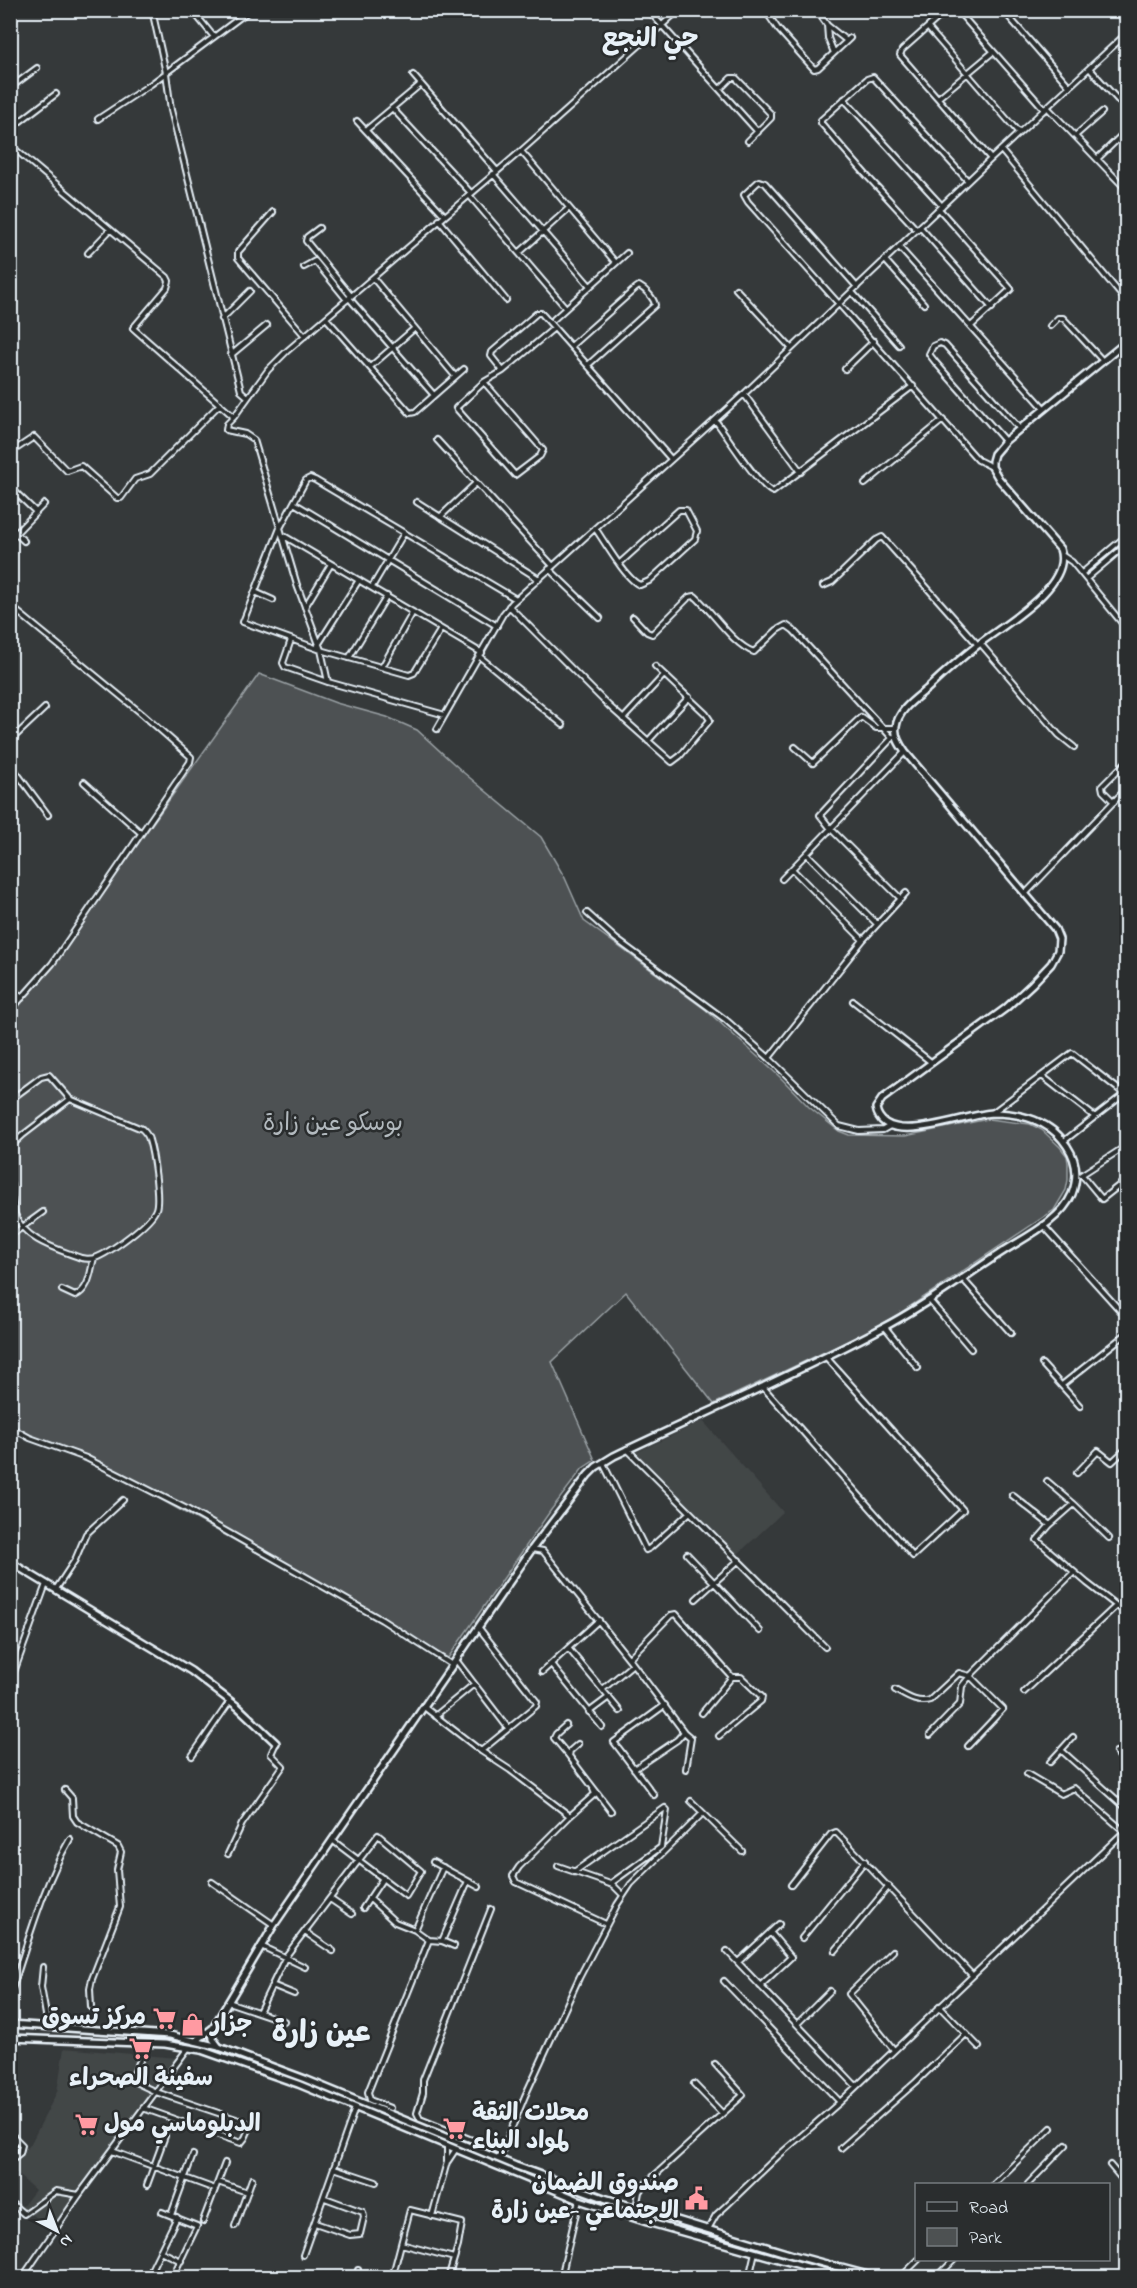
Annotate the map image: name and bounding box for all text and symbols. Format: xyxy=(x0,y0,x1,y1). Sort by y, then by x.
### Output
district label: حي النجع xyxy=(601,21,699,61)
park label: بوسكو عين زارة xyxy=(263,1107,403,1142)
place label: مركز تسوق xyxy=(42,2001,146,2036)
supermarket icon: مركز تسوق xyxy=(151,2005,177,2031)
place label: جزار xyxy=(209,2008,252,2043)
shop icon: جزار xyxy=(180,2012,206,2038)
district label: عين زارة xyxy=(271,2012,371,2056)
supermarket icon: سفينة الصحراء xyxy=(128,2036,154,2062)
place label: سفينة الصحراء xyxy=(69,2062,213,2097)
place label: محلات الثقة لمواد البناء xyxy=(472,2097,589,2160)
place label: الدبلوماسي مول xyxy=(104,2108,261,2144)
supermarket icon: الدبلوماسي مول xyxy=(73,2112,99,2138)
supermarket icon: محلات الثقة لمواد البناء xyxy=(441,2115,467,2141)
place label: صندوق الضمان الاجتماعي -عين زارة xyxy=(491,2167,679,2231)
legend xyxy=(915,2183,1110,2261)
public building icon: صندوق الضمان الاجتماعي -عين زارة xyxy=(684,2185,710,2211)
text: Road xyxy=(969,2196,1008,2222)
north arrow xyxy=(27,2201,87,2261)
text: Park xyxy=(969,2226,1002,2252)
text: N xyxy=(54,2228,78,2253)

